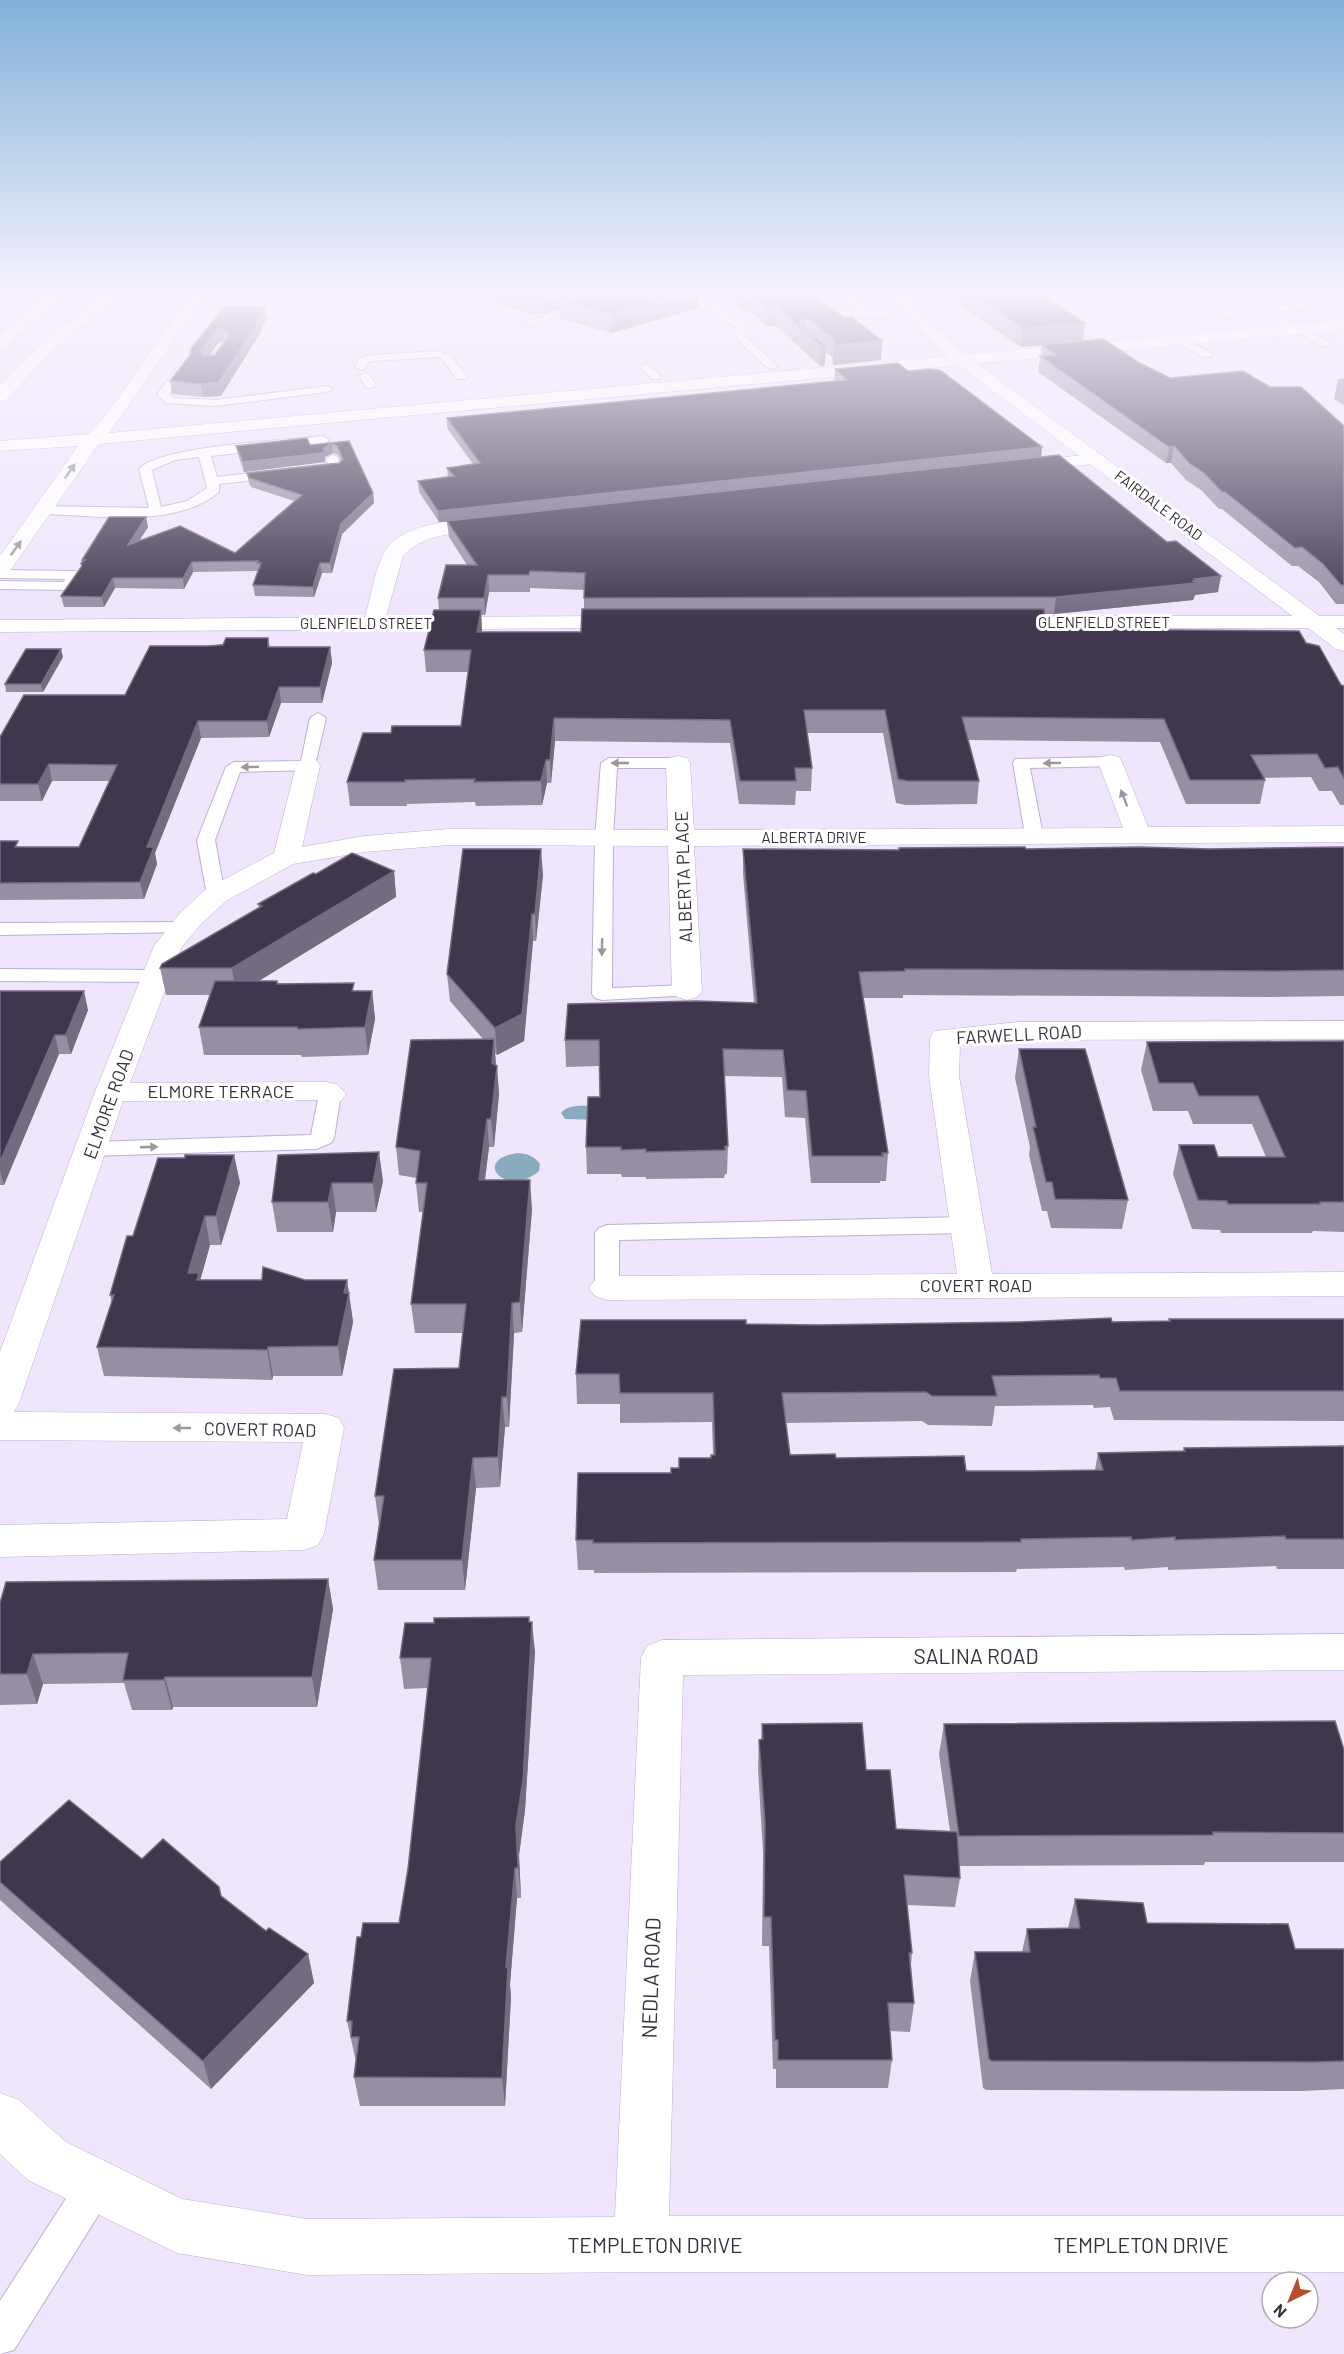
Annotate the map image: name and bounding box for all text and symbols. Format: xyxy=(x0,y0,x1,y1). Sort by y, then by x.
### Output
one-way arrow xyxy=(64,463,75,479)
street label: FAIRDALE ROAD xyxy=(1111,466,1207,544)
one-way arrow xyxy=(10,540,22,556)
street label: GLENFIELD STREET xyxy=(1038,613,1170,631)
street label: GLENFIELD STREET xyxy=(300,614,432,632)
one-way arrow xyxy=(610,758,629,768)
one-way arrow xyxy=(1042,758,1061,767)
one-way arrow xyxy=(240,762,259,772)
one-way arrow xyxy=(1119,789,1128,807)
street label: ALBERTA PLACE xyxy=(670,811,696,943)
street label: ALBERTA DRIVE xyxy=(761,828,867,846)
one-way arrow xyxy=(598,937,607,956)
street label: FARWELL ROAD xyxy=(956,1020,1082,1048)
street label: ELMORE ROAD xyxy=(78,1046,138,1162)
street label: ELMORE TERRACE xyxy=(147,1080,295,1102)
one-way arrow xyxy=(140,1143,159,1152)
street label: COVERT ROAD xyxy=(920,1274,1032,1296)
street label: COVERT ROAD xyxy=(204,1417,316,1441)
one-way arrow xyxy=(173,1423,192,1433)
street label: SALINA ROAD xyxy=(913,1643,1039,1668)
street label: NEDLA ROAD xyxy=(635,1917,665,2039)
street label: TEMPLETON DRIVE xyxy=(567,2232,743,2257)
street label: TEMPLETON DRIVE xyxy=(1053,2232,1229,2257)
north arrow xyxy=(1260,2270,1320,2330)
text: N xyxy=(1269,2301,1290,2322)

